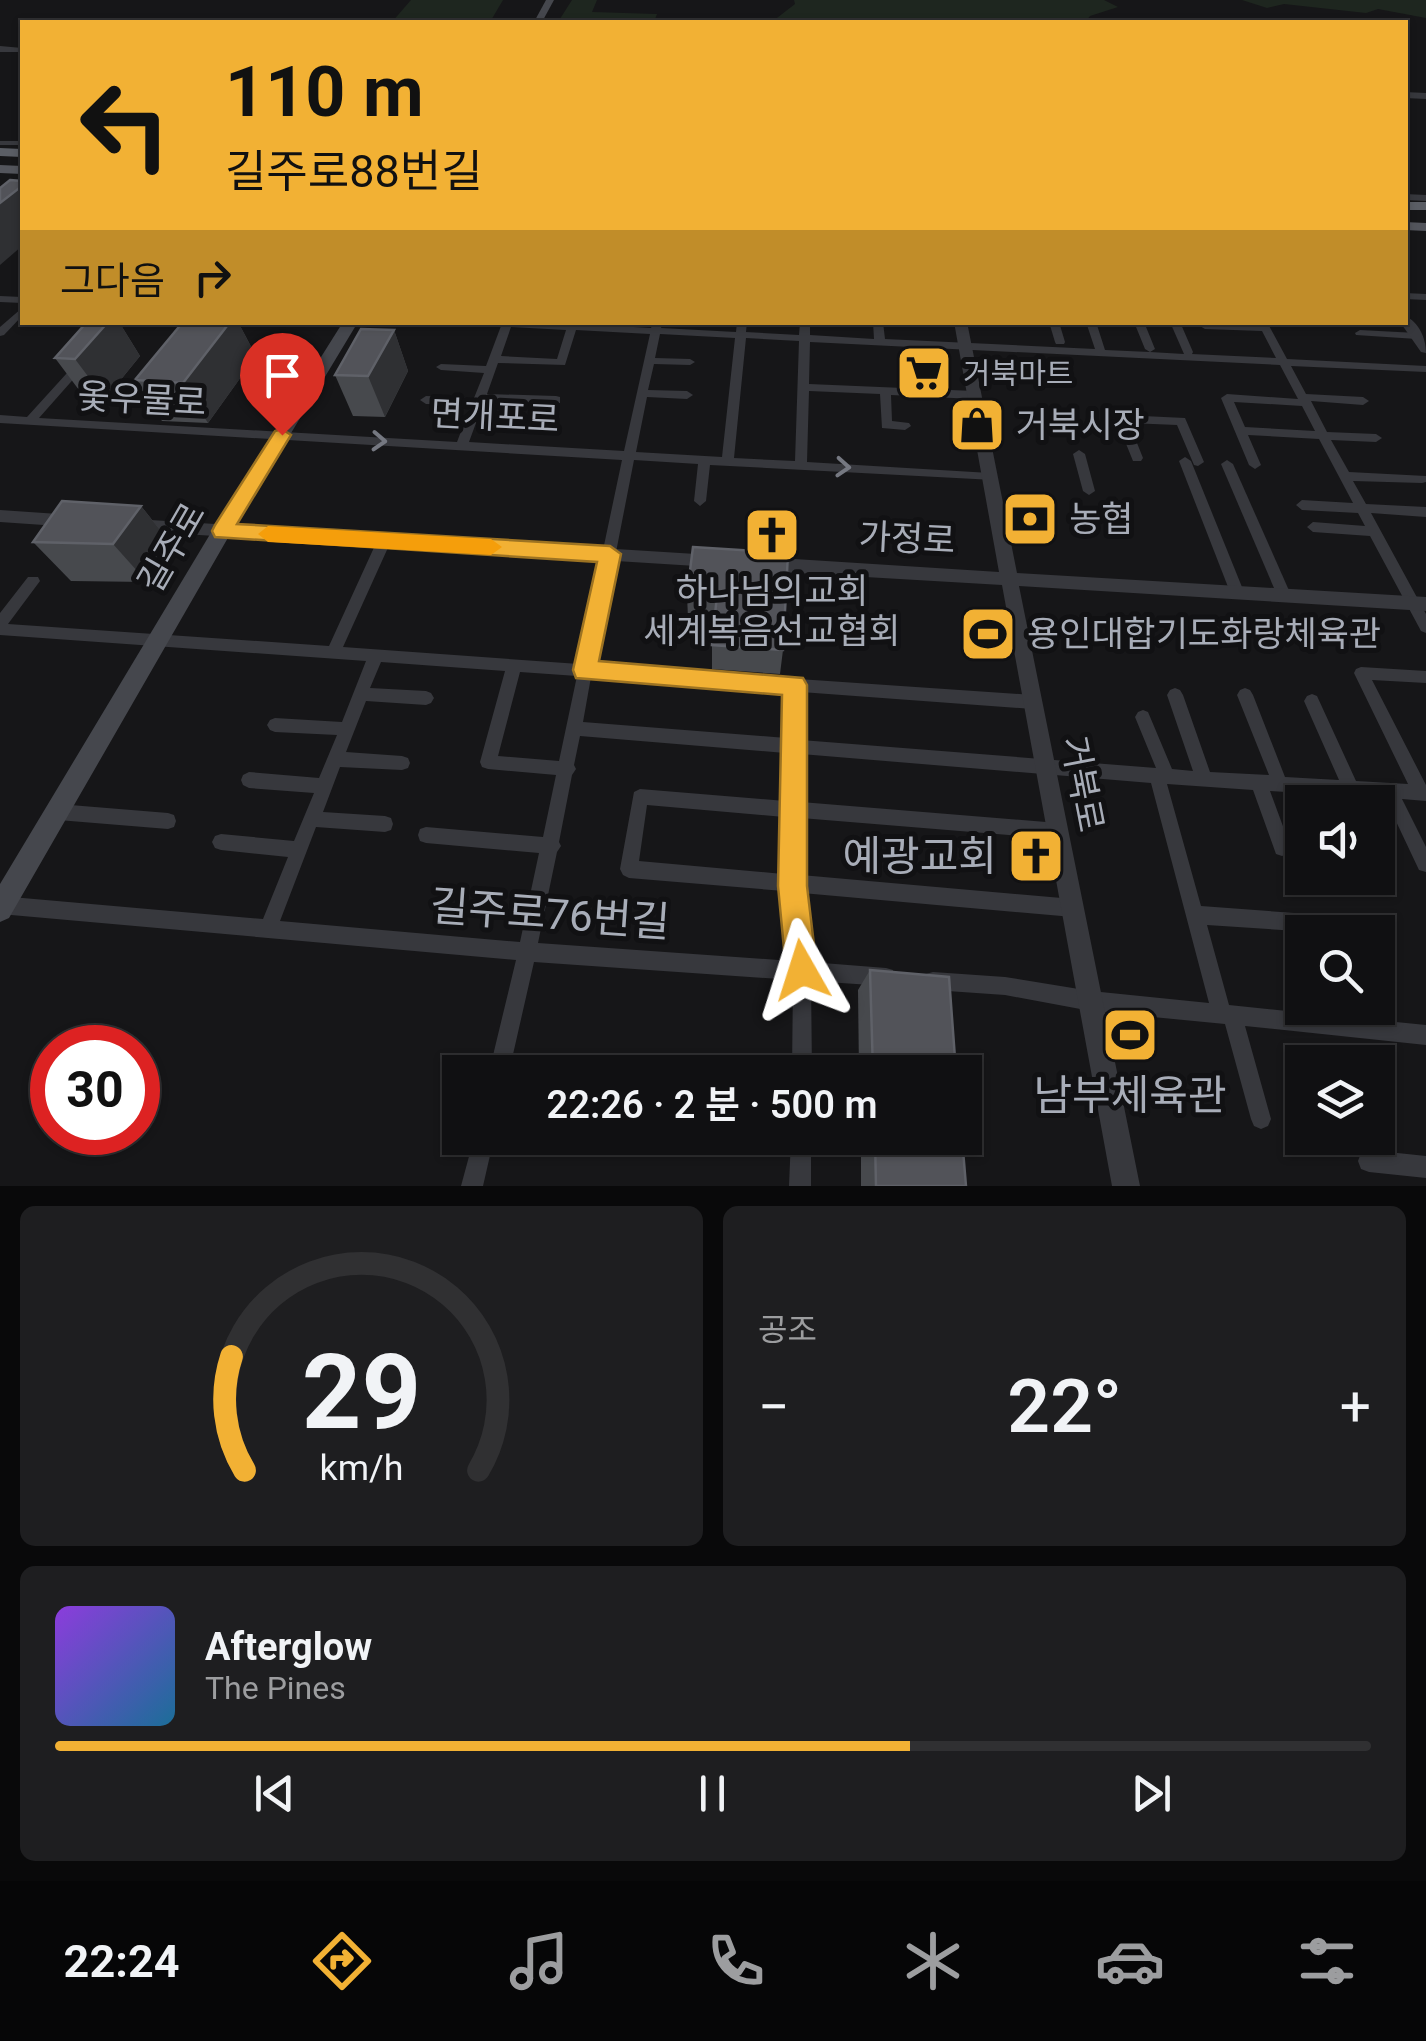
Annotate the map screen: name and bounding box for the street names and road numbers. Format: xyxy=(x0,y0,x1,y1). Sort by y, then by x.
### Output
street label: 옻우물로 xyxy=(77,376,207,424)
street label: 면개포로 xyxy=(430,393,560,441)
street label: 길주로 xyxy=(130,496,214,600)
street label: 가정로 xyxy=(858,516,956,562)
street label: 거북로 xyxy=(1053,733,1111,835)
street label: 길주로76번길 xyxy=(428,881,672,947)

